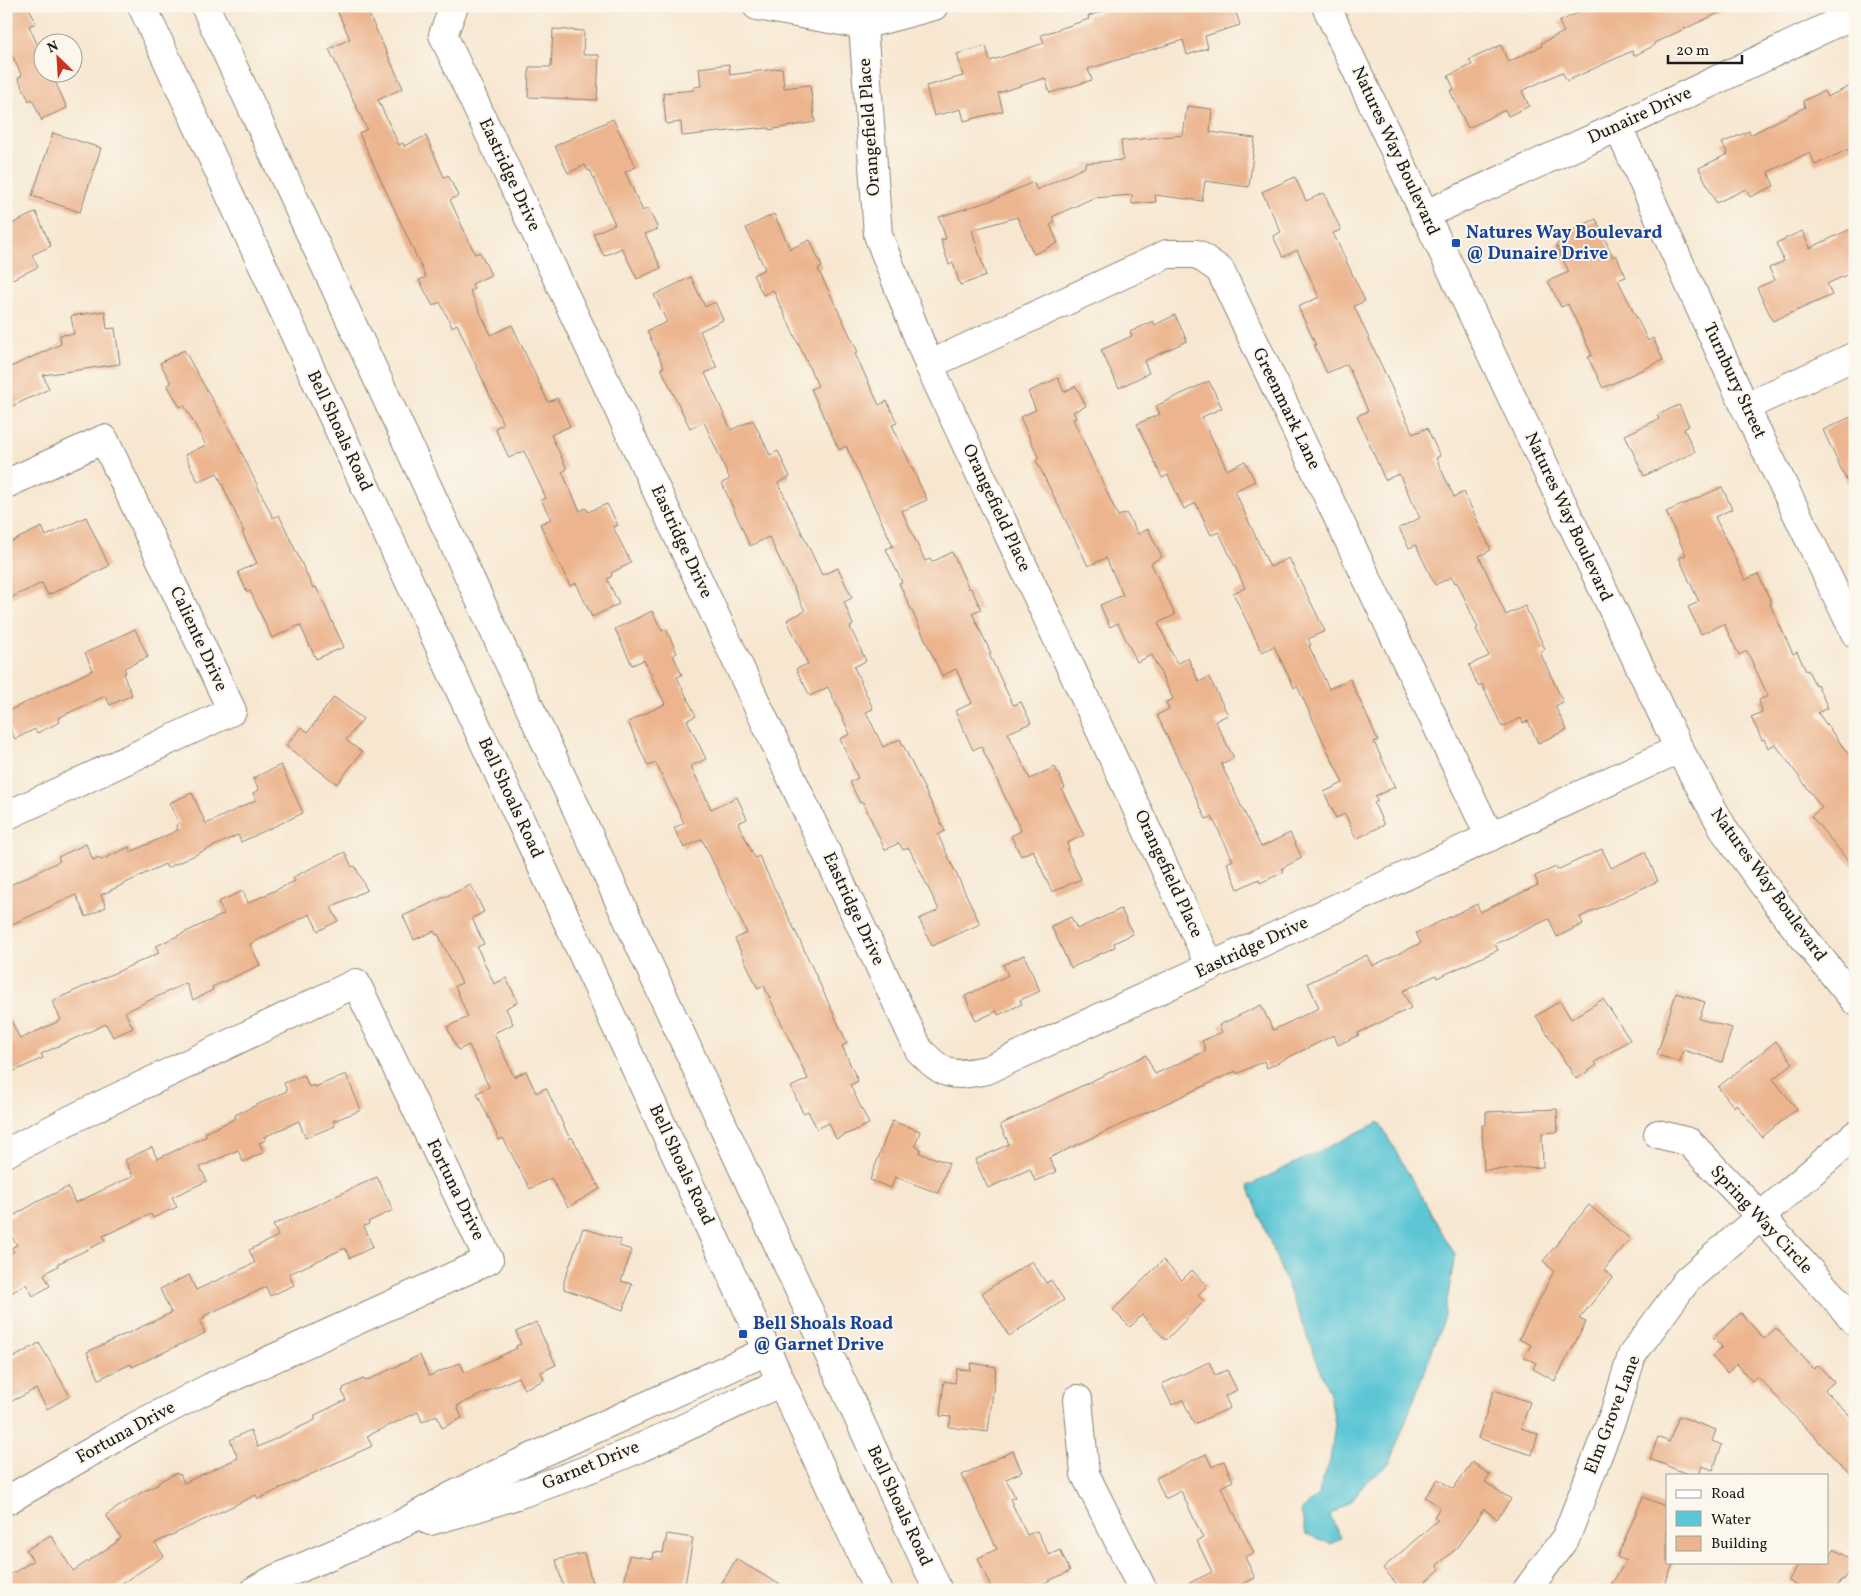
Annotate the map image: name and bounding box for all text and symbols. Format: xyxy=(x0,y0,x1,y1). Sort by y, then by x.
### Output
north arrow xyxy=(32,32,82,82)
scale bar xyxy=(1668,32,1742,64)
text: N xyxy=(45,37,62,58)
text: 20 m xyxy=(1676,41,1709,62)
street label: Orangefield Place xyxy=(853,57,887,197)
street label: Natures Way Boulevard xyxy=(1345,62,1445,240)
street label: Dunaire Drive xyxy=(1584,81,1696,151)
street label: Eastridge Drive xyxy=(472,114,546,236)
place label: Natures Way Boulevard @ Dunaire Drive xyxy=(1466,221,1663,267)
marker: Natures Way Boulevard @ Dunaire Drive xyxy=(1450,237,1462,249)
street label: Turnbury Street xyxy=(1696,319,1772,443)
street label: Greenmark Lane xyxy=(1246,344,1326,474)
street label: Bell Shoals Road xyxy=(300,367,378,495)
street label: Natures Way Boulevard xyxy=(1518,428,1618,606)
street label: Orangefield Place xyxy=(955,440,1037,576)
street label: Eastridge Drive xyxy=(644,481,718,603)
street label: Caliente Drive xyxy=(163,582,233,696)
street label: Bell Shoals Road xyxy=(471,734,549,862)
street label: Natures Way Boulevard xyxy=(1704,803,1832,967)
street label: Orangefield Place xyxy=(1127,806,1209,942)
street label: Eastridge Drive xyxy=(816,848,890,970)
street label: Eastridge Drive xyxy=(1191,911,1313,985)
street label: Bell Shoals Road xyxy=(642,1101,720,1229)
street label: Fortuna Drive xyxy=(420,1135,490,1245)
street label: Spring Way Circle xyxy=(1704,1160,1818,1280)
place label: Bell Shoals Road @ Garnet Drive xyxy=(753,1312,893,1358)
marker: Bell Shoals Road @ Garnet Drive xyxy=(737,1328,749,1340)
street label: Elm Grove Lane xyxy=(1579,1352,1647,1478)
street label: Fortuna Drive xyxy=(72,1395,180,1471)
street label: Garnet Drive xyxy=(539,1435,643,1497)
street label: Bell Shoals Road xyxy=(860,1442,938,1570)
legend xyxy=(1666,1474,1828,1564)
text: Road xyxy=(1711,1484,1745,1505)
text: Water xyxy=(1711,1510,1751,1531)
text: Building xyxy=(1711,1534,1768,1555)

